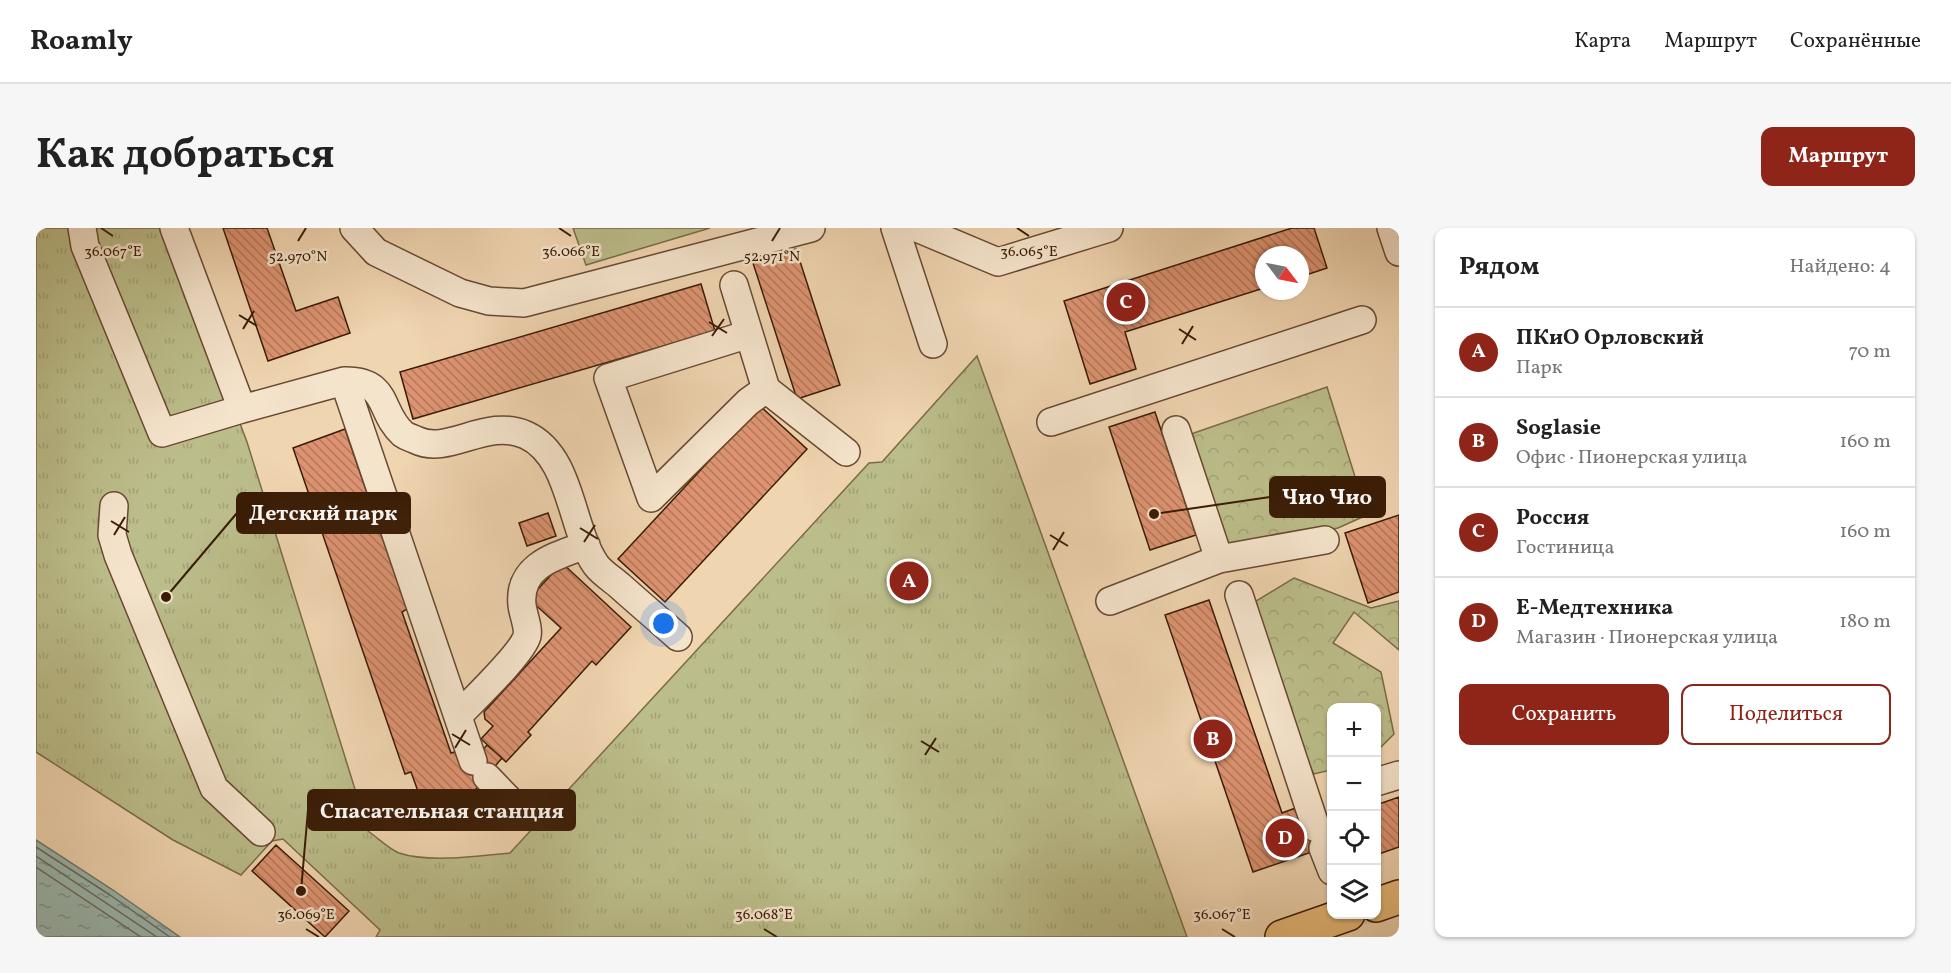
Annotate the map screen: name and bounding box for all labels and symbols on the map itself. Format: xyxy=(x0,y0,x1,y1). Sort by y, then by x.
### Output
text: 36.067°E xyxy=(84,242,142,263)
text: 36.066°E xyxy=(542,242,600,263)
text: 36.065°E xyxy=(1000,242,1058,263)
north arrow xyxy=(1255,246,1309,300)
text: 52.970°N xyxy=(269,247,327,268)
text: 52.971°N xyxy=(744,247,800,268)
pin: C xyxy=(1106,280,1146,325)
callout: Чио Чио xyxy=(1270,477,1385,517)
text: Чио Чио xyxy=(1282,483,1372,514)
callout: Детский парк xyxy=(237,493,410,533)
text: Детский парк xyxy=(249,499,397,530)
pin: A xyxy=(890,558,928,604)
your location xyxy=(649,609,678,638)
pin: B xyxy=(1194,716,1232,762)
callout: Спасательная станция xyxy=(308,790,575,830)
text: Спасательная станция xyxy=(320,797,564,828)
pin: D xyxy=(1266,816,1304,860)
text: 36.069°E xyxy=(277,905,335,926)
text: 36.068°E xyxy=(735,905,793,926)
text: 36.067°E xyxy=(1193,905,1251,926)

